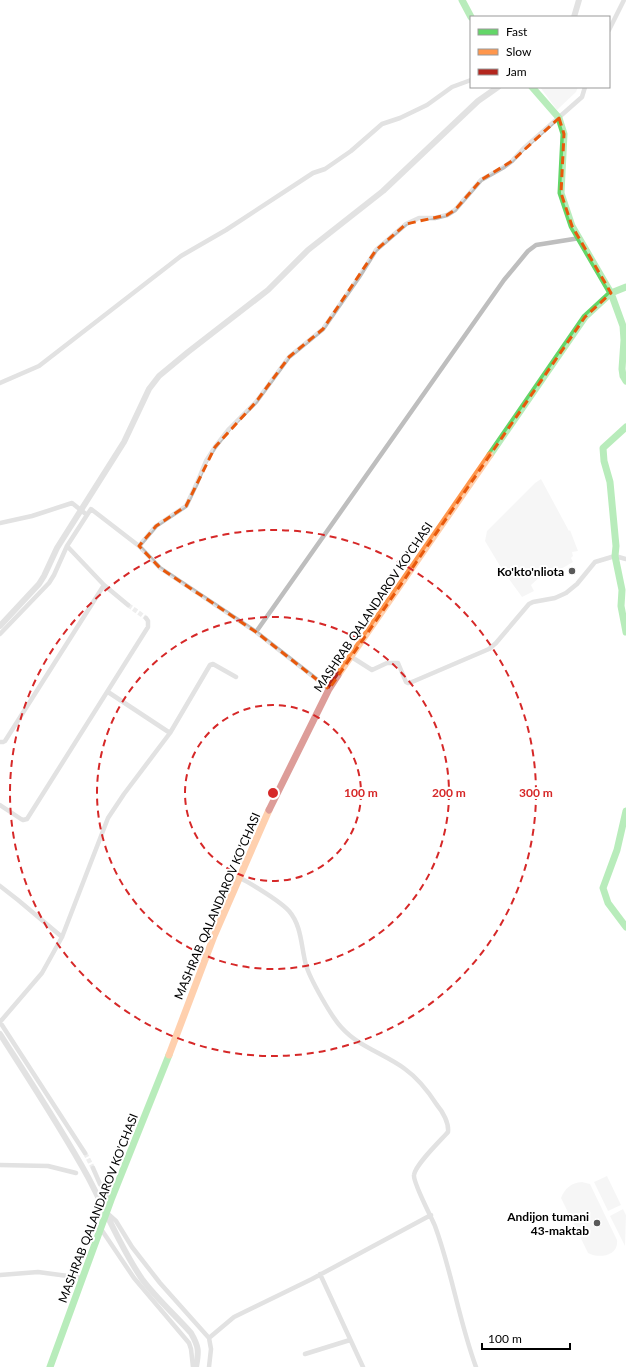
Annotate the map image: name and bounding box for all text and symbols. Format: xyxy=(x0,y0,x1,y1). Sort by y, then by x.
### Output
legend xyxy=(470,16,610,88)
text: Fast xyxy=(506,24,528,39)
text: Slow xyxy=(506,44,532,59)
text: Jam xyxy=(506,64,527,79)
street label: MASHRAB QALANDAROV KO'CHASI xyxy=(310,519,436,695)
place label: Ko'kto'nliota xyxy=(497,564,564,579)
marker: Ko'kto'nliota xyxy=(567,566,577,576)
text: 100 m xyxy=(344,785,378,800)
text: 200 m xyxy=(432,785,466,800)
text: 300 m xyxy=(519,785,553,800)
centre of rings xyxy=(266,786,280,800)
street label: MASHRAB QALANDAROV KO'CHASI xyxy=(171,810,263,1002)
street label: MASHRAB QALANDAROV KO'CHASI xyxy=(55,1111,141,1305)
place label: Andijon tumani 43-maktab xyxy=(506,1209,589,1238)
marker: Andijon tumani 43-maktab xyxy=(592,1218,602,1228)
scale bar xyxy=(482,1325,570,1351)
text: 100 m xyxy=(488,1331,522,1346)

